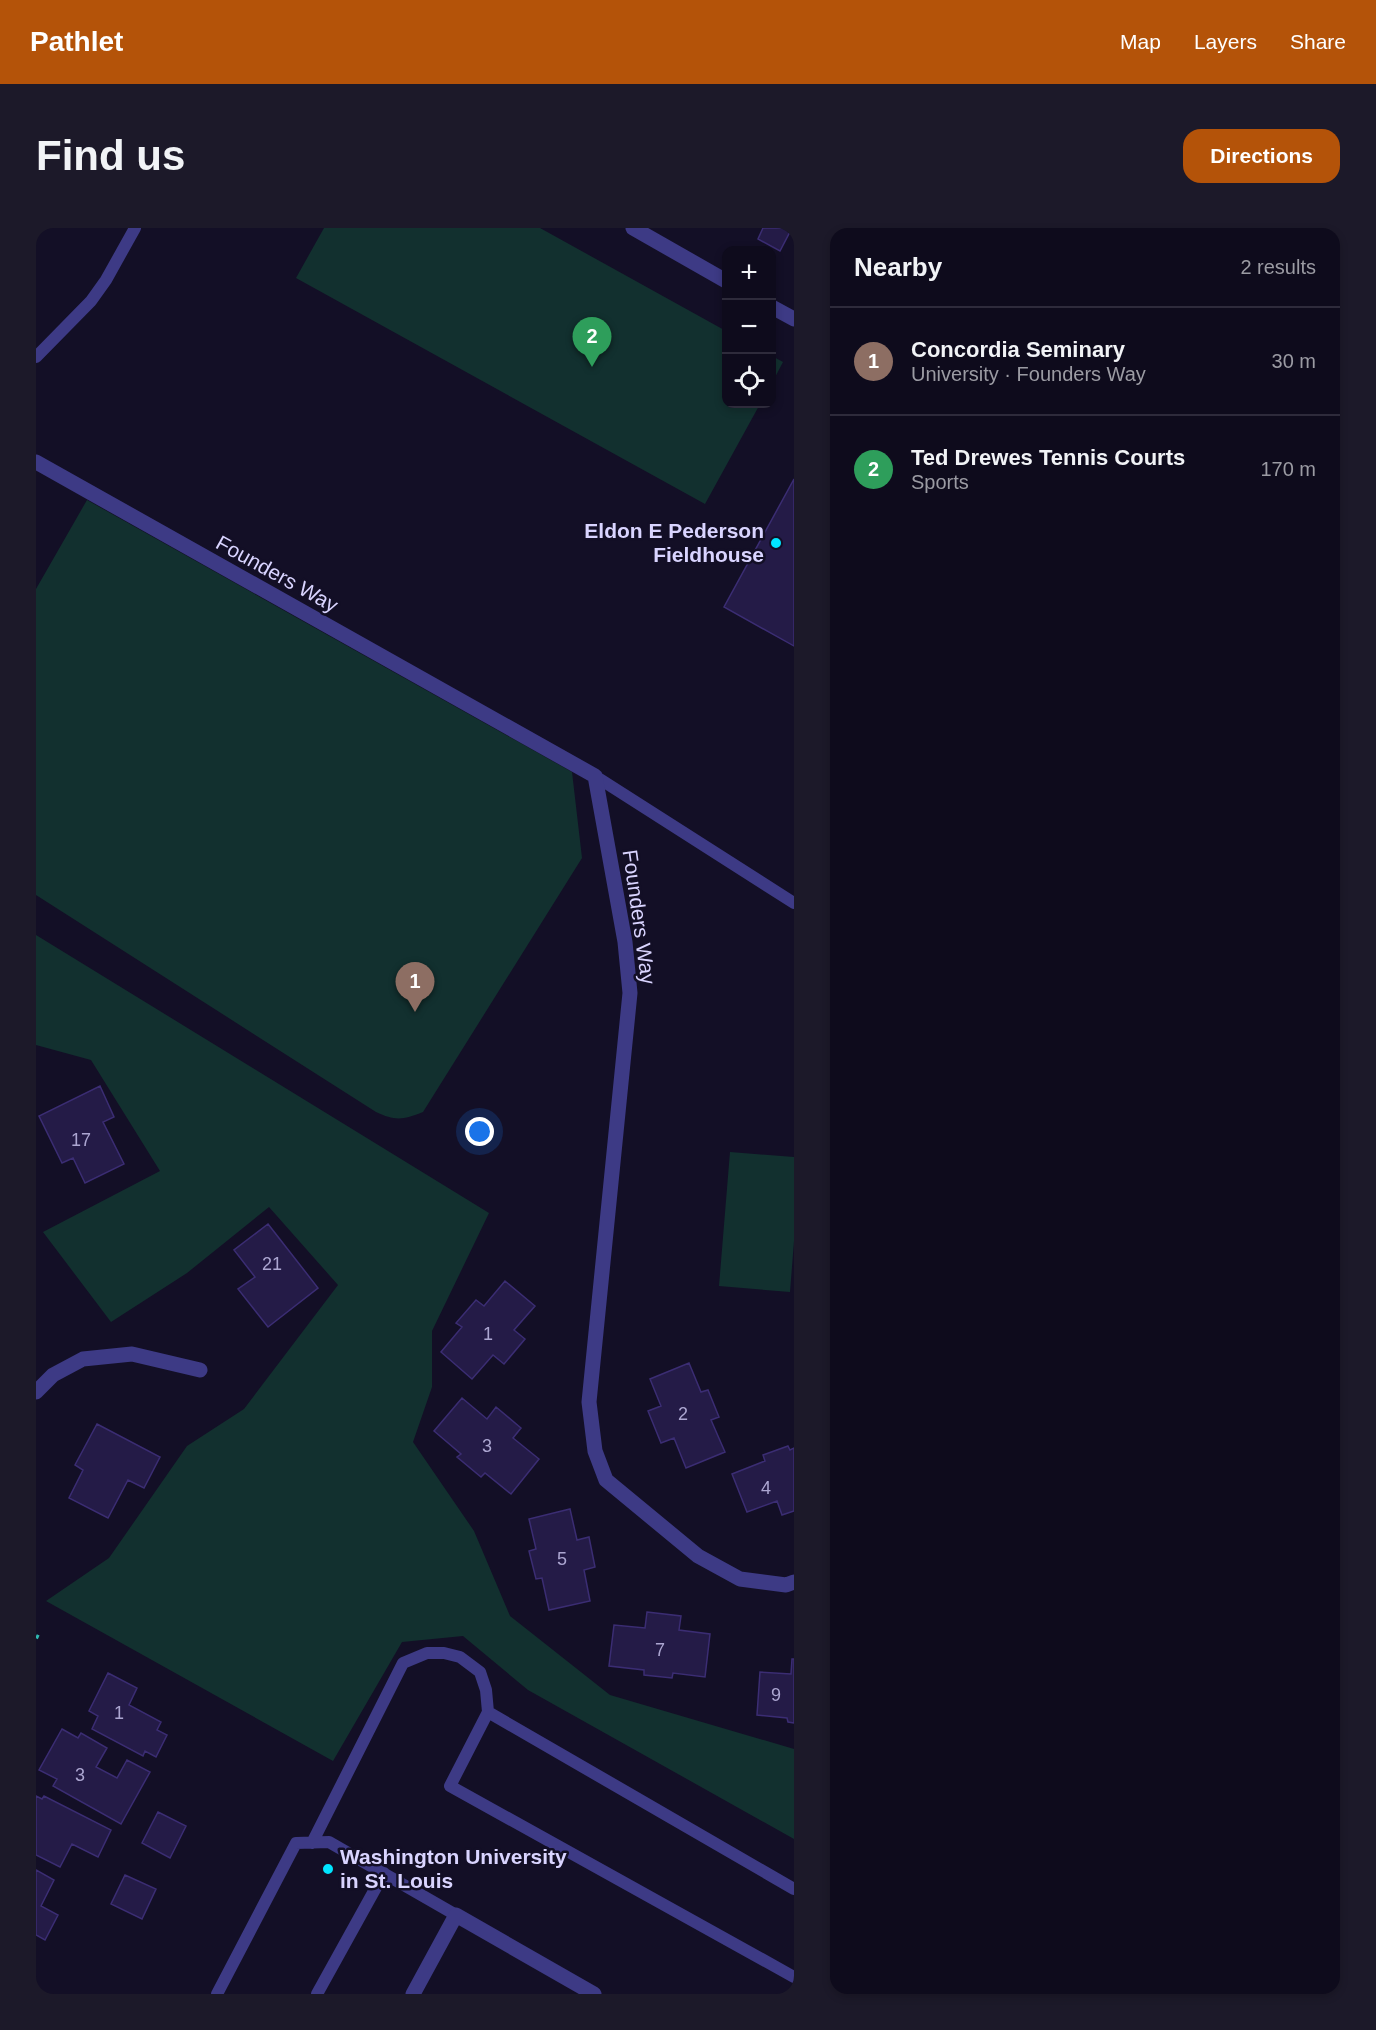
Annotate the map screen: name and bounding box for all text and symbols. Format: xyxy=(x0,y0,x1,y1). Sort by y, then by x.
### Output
text: Pathlet xyxy=(30,26,123,57)
text: Map xyxy=(1120,30,1161,53)
text: Layers xyxy=(1194,30,1257,53)
text: Share xyxy=(1290,30,1346,53)
button: Directions xyxy=(1183,129,1340,183)
text: Find us xyxy=(36,132,185,179)
map controls xyxy=(722,246,776,408)
button: + xyxy=(722,246,776,300)
text: Nearby xyxy=(854,252,942,282)
text: 2 results xyxy=(1240,256,1316,278)
button: − xyxy=(722,300,776,354)
pin: 2 xyxy=(572,318,612,367)
text: Concordia Seminary xyxy=(911,337,1125,362)
text: 1 xyxy=(868,350,879,372)
text: 30 m xyxy=(1272,350,1316,372)
button: locate xyxy=(722,354,776,408)
text: University · Founders Way xyxy=(911,363,1146,385)
text: Ted Drewes Tennis Courts xyxy=(911,445,1185,470)
text: 2 xyxy=(868,458,879,480)
text: 170 m xyxy=(1260,458,1316,480)
text: Sports xyxy=(911,471,969,493)
place label: Eldon E Pederson Fieldhouse xyxy=(584,519,764,566)
street label: Founders Way xyxy=(212,531,343,617)
marker: Eldon E Pederson Fieldhouse xyxy=(769,536,783,550)
street label: Founders Way xyxy=(619,848,660,986)
pin: 1 xyxy=(396,962,434,1012)
your location xyxy=(465,1117,494,1146)
house number: 17 xyxy=(71,1130,91,1150)
house number: 21 xyxy=(262,1254,282,1274)
house number: 1 xyxy=(483,1324,493,1344)
house number: 2 xyxy=(678,1404,688,1424)
house number: 3 xyxy=(482,1436,492,1456)
house number: 4 xyxy=(761,1478,771,1498)
house number: 5 xyxy=(557,1549,567,1569)
house number: 7 xyxy=(655,1640,665,1660)
house number: 9 xyxy=(771,1685,781,1705)
house number: 1 xyxy=(114,1703,124,1723)
house number: 3 xyxy=(75,1765,85,1785)
place label: Washington University in St. Louis xyxy=(340,1845,567,1892)
marker: Washington University in St. Louis xyxy=(321,1862,335,1876)

